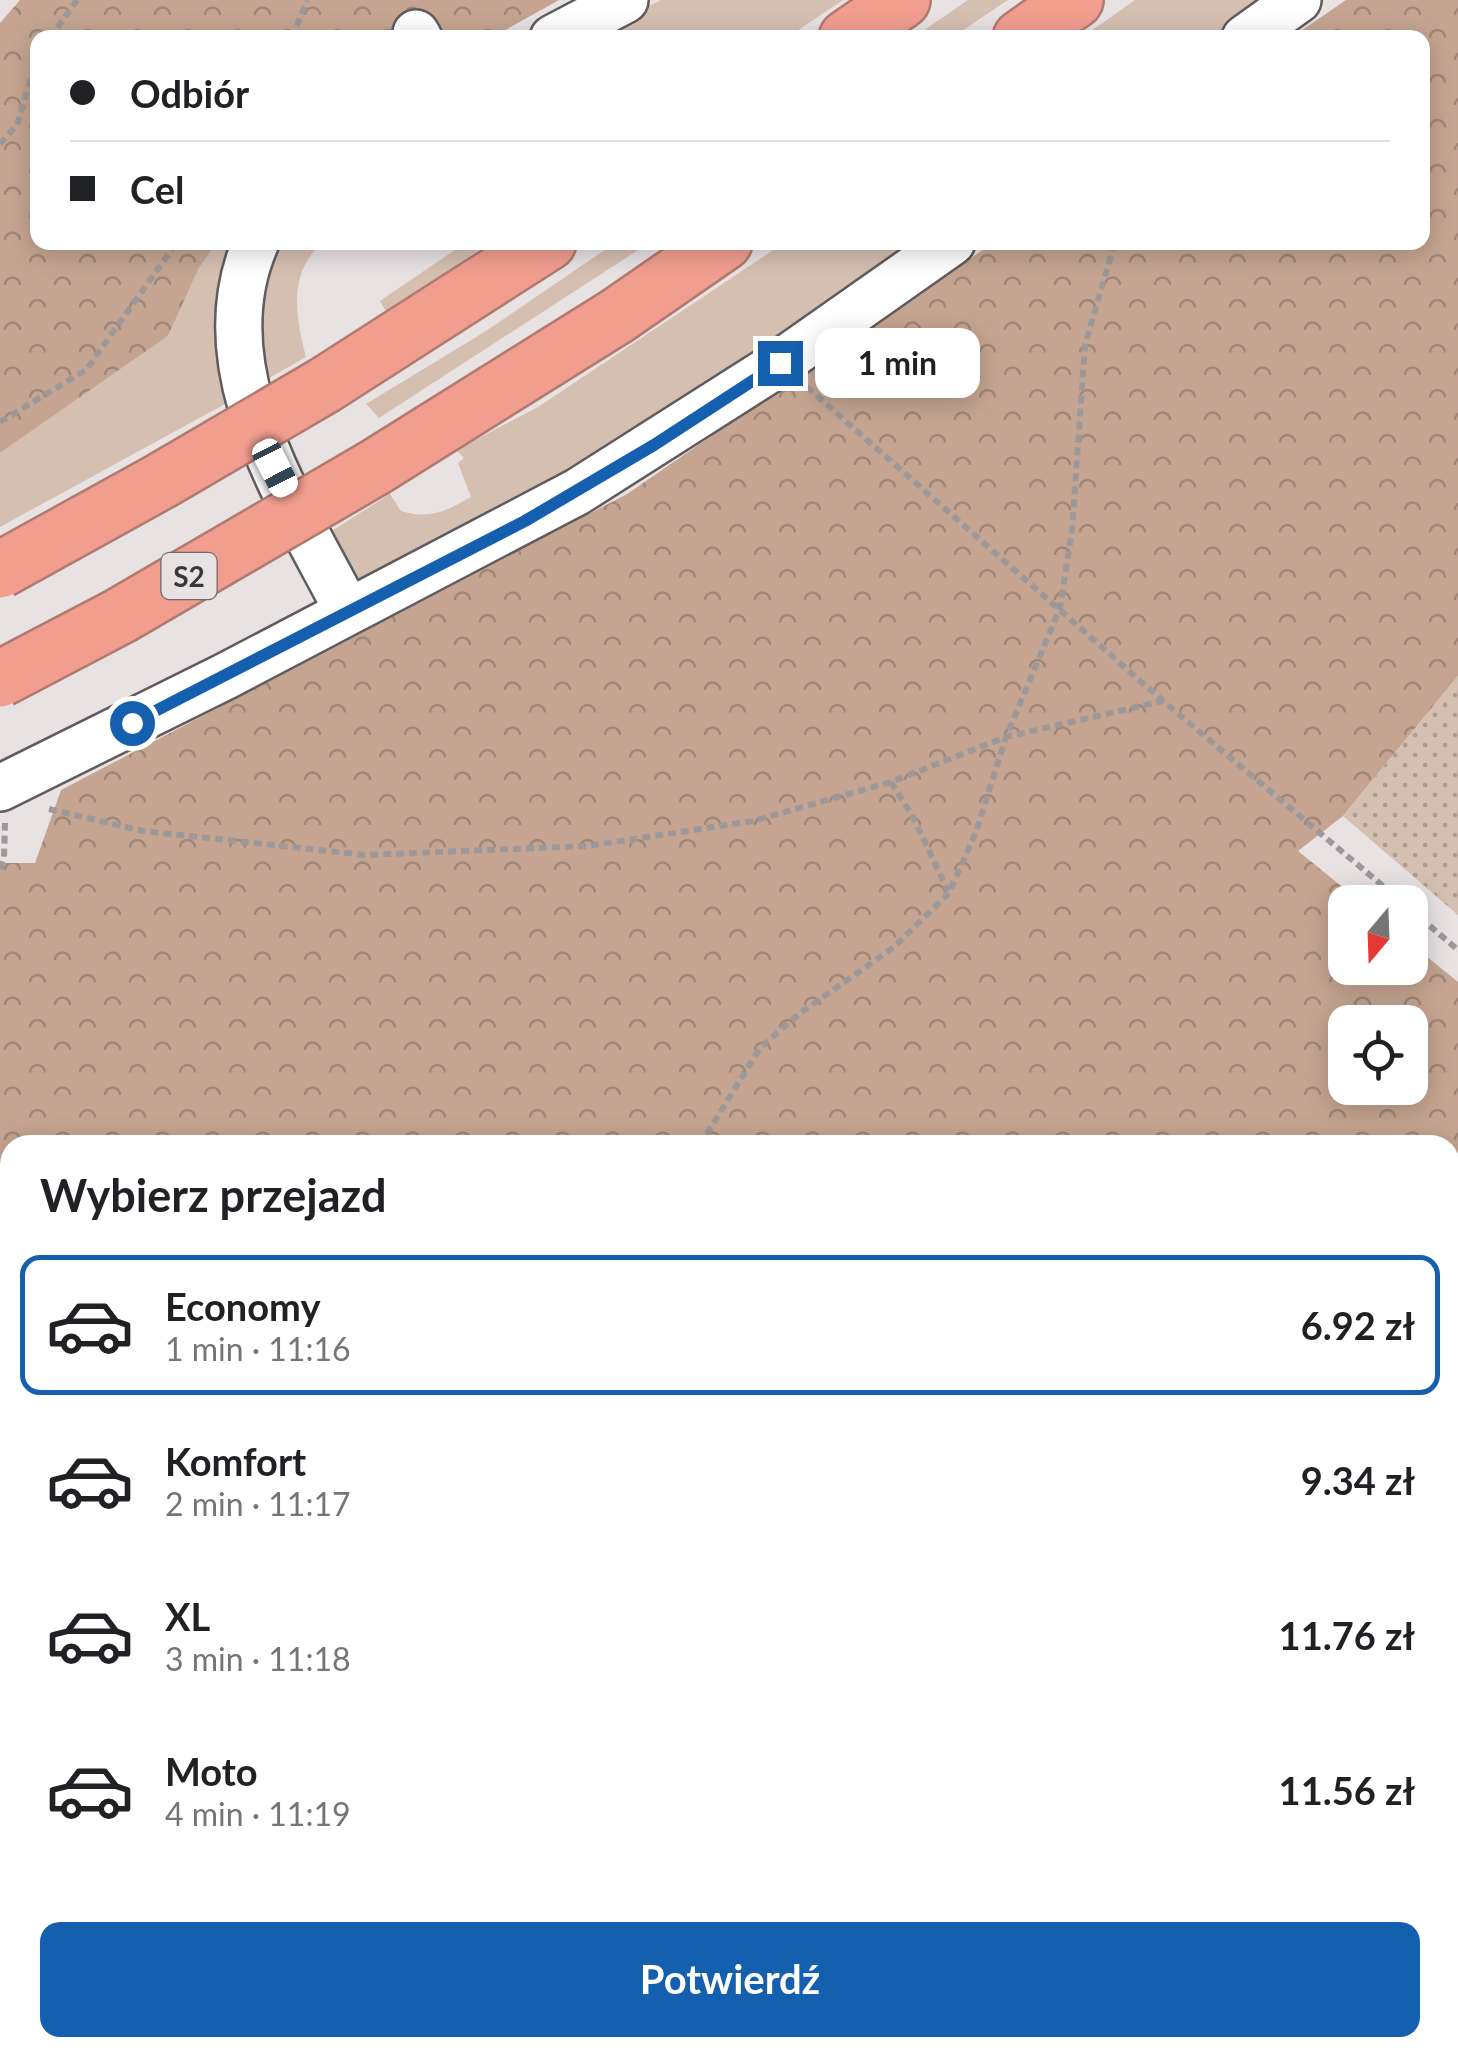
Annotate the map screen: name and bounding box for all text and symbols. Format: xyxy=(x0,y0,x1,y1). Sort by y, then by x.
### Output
text: Odbiór xyxy=(130,70,249,116)
text: Cel xyxy=(130,166,184,212)
callout: 1 min xyxy=(815,328,980,398)
route end xyxy=(758,341,803,386)
text: 1 min xyxy=(858,343,937,382)
car xyxy=(248,434,302,502)
road number: S2 xyxy=(162,553,216,599)
route start xyxy=(110,701,155,746)
north arrow xyxy=(1328,885,1428,985)
map controls xyxy=(1328,885,1428,1105)
button: locate xyxy=(1328,1005,1428,1105)
text: Wybierz przejazd xyxy=(40,1168,386,1222)
icon: car xyxy=(45,1280,135,1370)
text: Economy xyxy=(165,1283,320,1329)
text: 6.92 zł xyxy=(1301,1302,1415,1348)
text: 1 min · 11:16 xyxy=(165,1329,351,1368)
icon: car xyxy=(45,1435,135,1525)
text: Komfort xyxy=(165,1438,306,1484)
text: 9.34 zł xyxy=(1301,1457,1415,1503)
text: 2 min · 11:17 xyxy=(165,1484,351,1523)
icon: car xyxy=(45,1590,135,1680)
text: XL xyxy=(165,1593,210,1639)
text: 11.76 zł xyxy=(1279,1612,1415,1658)
text: 3 min · 11:18 xyxy=(165,1639,351,1678)
icon: car xyxy=(45,1745,135,1835)
text: Moto xyxy=(165,1748,258,1794)
text: 11.56 zł xyxy=(1279,1767,1415,1813)
text: 4 min · 11:19 xyxy=(165,1794,351,1833)
button: Potwierdź xyxy=(40,1922,1420,2037)

